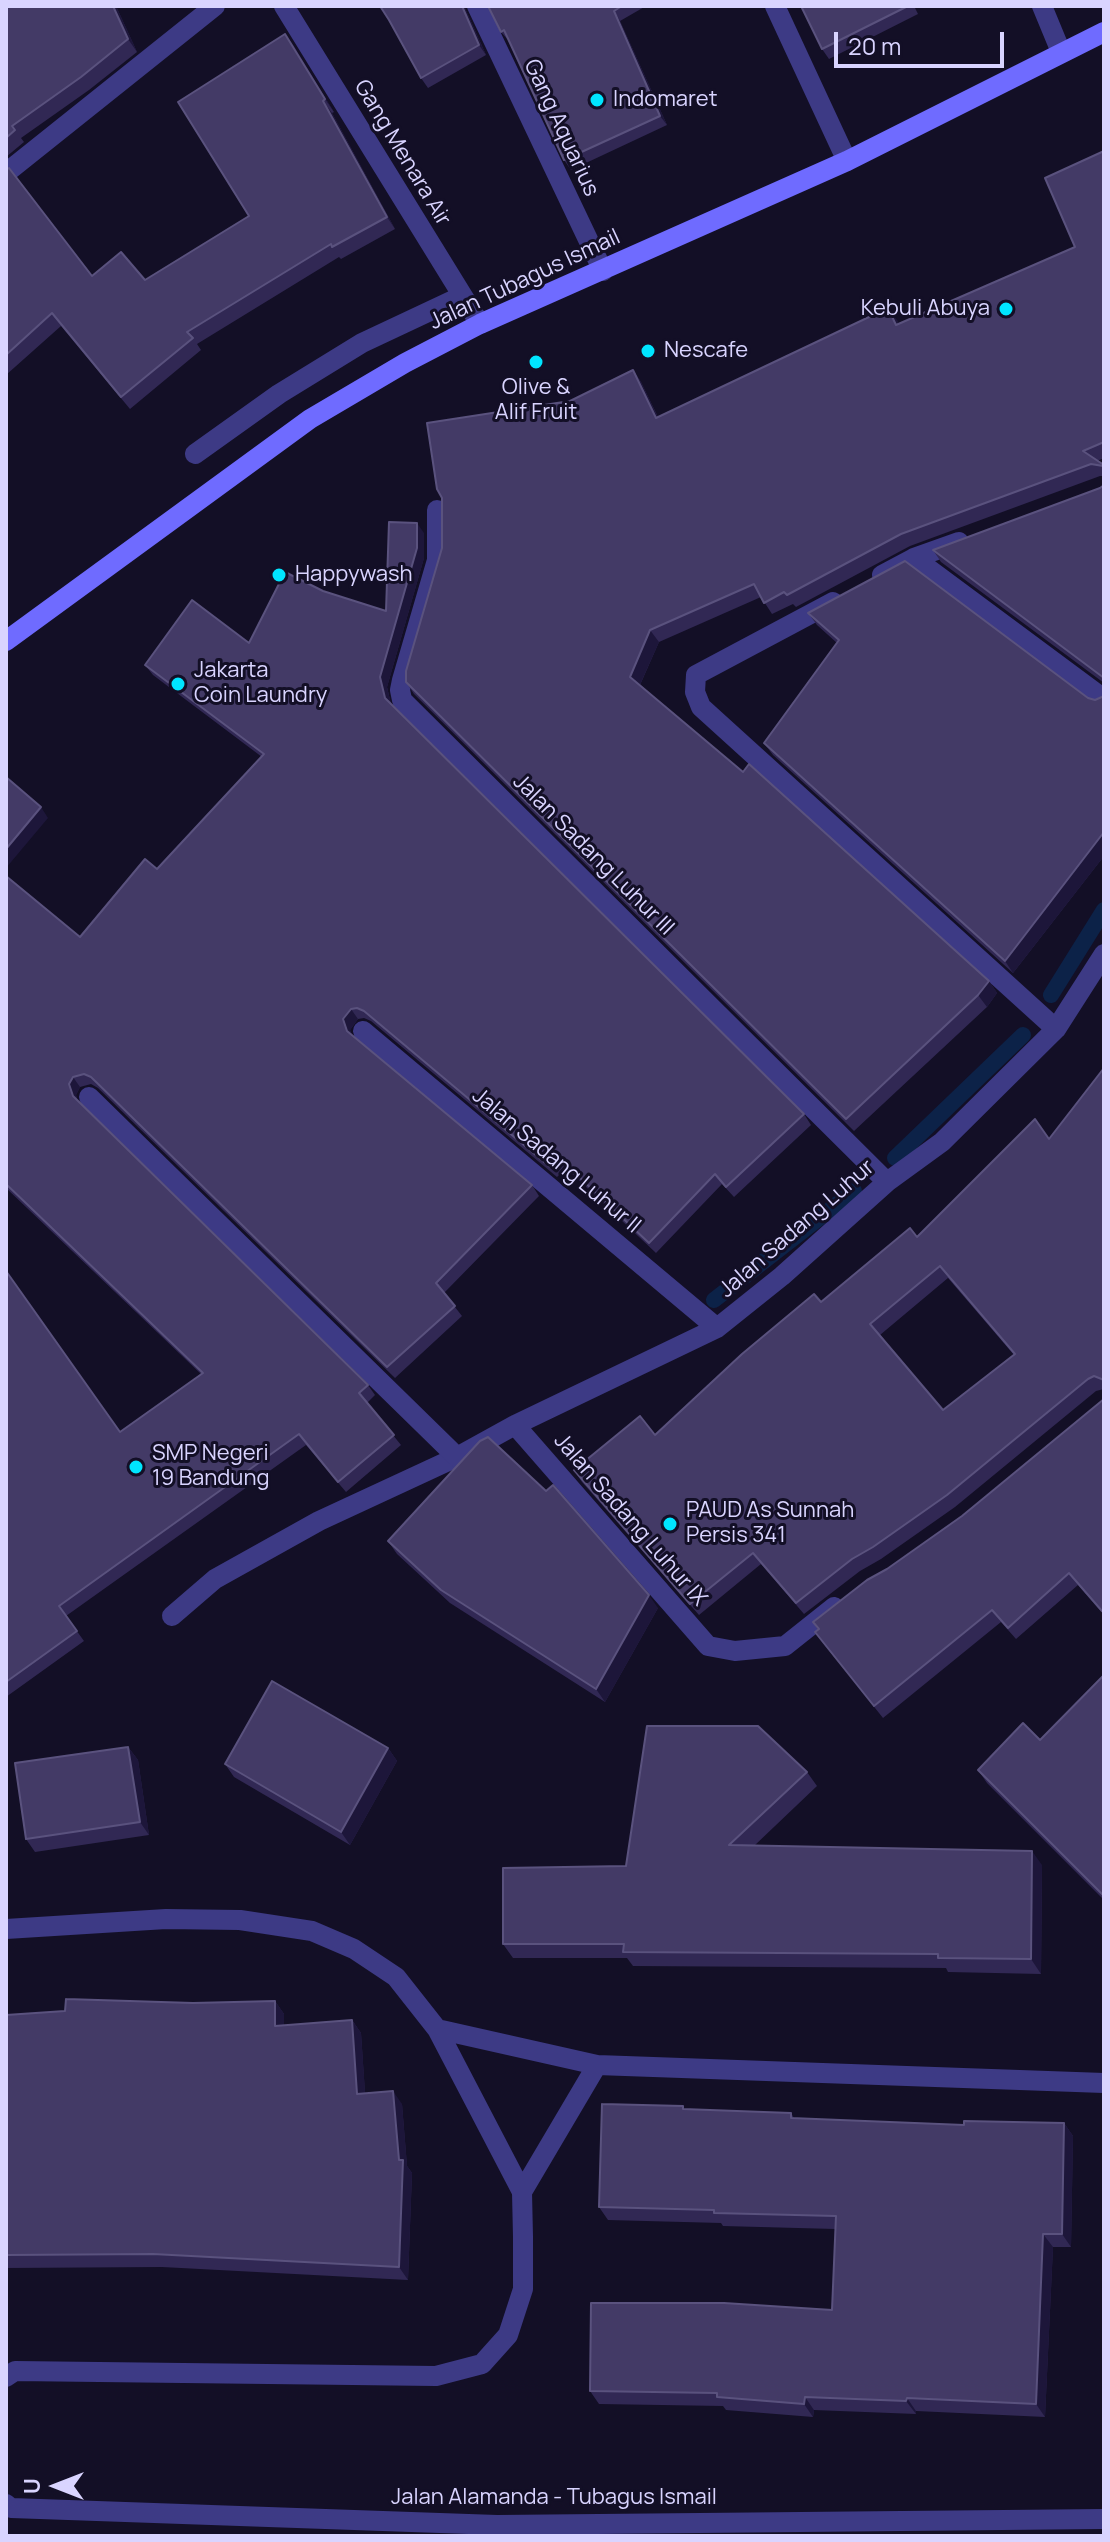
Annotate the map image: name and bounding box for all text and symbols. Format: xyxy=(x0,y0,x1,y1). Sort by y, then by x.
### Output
scale bar xyxy=(838,16,1008,66)
text: 20 m xyxy=(848,29,901,62)
street label: Gang Aquarius xyxy=(518,55,604,201)
street label: Gang Menara Air xyxy=(348,75,456,231)
place label: Indomaret xyxy=(613,87,717,113)
marker: Indomaret xyxy=(588,91,606,109)
street label: Jalan Tubagus Ismail xyxy=(425,224,625,336)
place label: Kebuli Abuya xyxy=(861,296,990,322)
marker: Kebuli Abuya xyxy=(997,300,1015,318)
place label: Nescafe xyxy=(664,338,748,364)
marker: Nescafe xyxy=(639,342,657,360)
marker: Olive & Alif Fruit xyxy=(527,353,545,371)
place label: Olive & Alif Fruit xyxy=(495,375,577,426)
place label: Happywash xyxy=(295,562,413,588)
marker: Happywash xyxy=(270,566,288,584)
place label: Jakarta Coin Laundry xyxy=(194,658,327,710)
marker: Jakarta Coin Laundry xyxy=(169,675,187,693)
street label: Jalan Sadang Luhur III xyxy=(507,769,679,941)
street label: Jalan Sadang Luhur II xyxy=(466,1083,646,1239)
street label: Jalan Sadang Luhur xyxy=(714,1154,880,1304)
street label: Jalan Sadang Luhur IX xyxy=(548,1428,712,1612)
place label: SMP Negeri 19 Bandung xyxy=(152,1441,270,1492)
marker: SMP Negeri 19 Bandung xyxy=(127,1458,145,1476)
place label: PAUD As Sunnah Persis 341 xyxy=(686,1498,854,1550)
marker: PAUD As Sunnah Persis 341 xyxy=(661,1515,679,1533)
north arrow xyxy=(16,2446,96,2526)
text: U xyxy=(17,2478,47,2494)
street label: Jalan Alamanda - Tubagus Ismail xyxy=(391,2485,717,2511)

